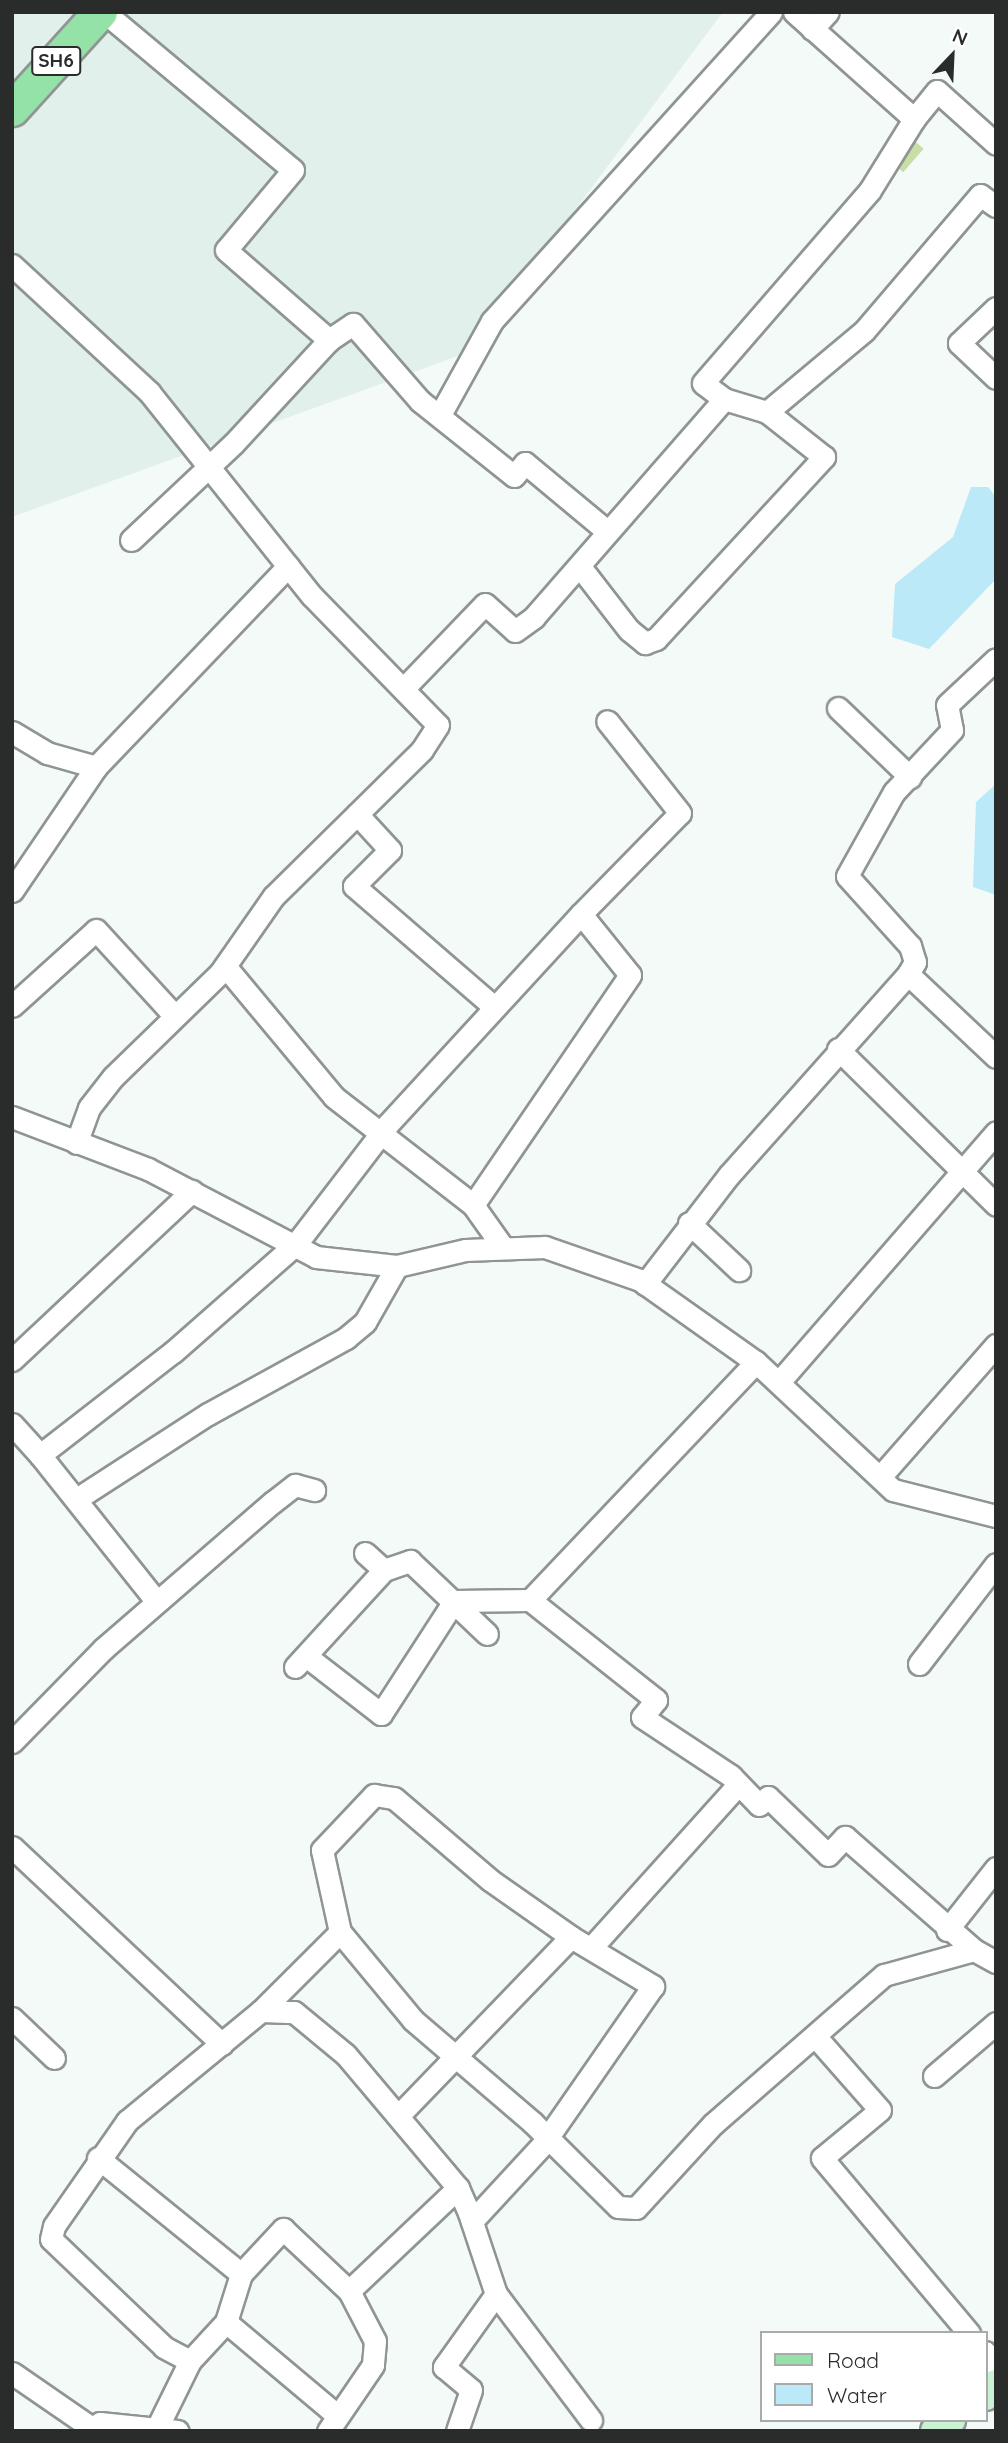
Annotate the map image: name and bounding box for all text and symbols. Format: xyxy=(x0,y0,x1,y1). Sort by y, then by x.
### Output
north arrow xyxy=(917,21,987,91)
text: N xyxy=(949,23,971,50)
road number: SH6 xyxy=(30,45,82,76)
legend xyxy=(760,2331,987,2422)
text: Road xyxy=(827,2347,879,2373)
text: Water xyxy=(827,2382,887,2408)

